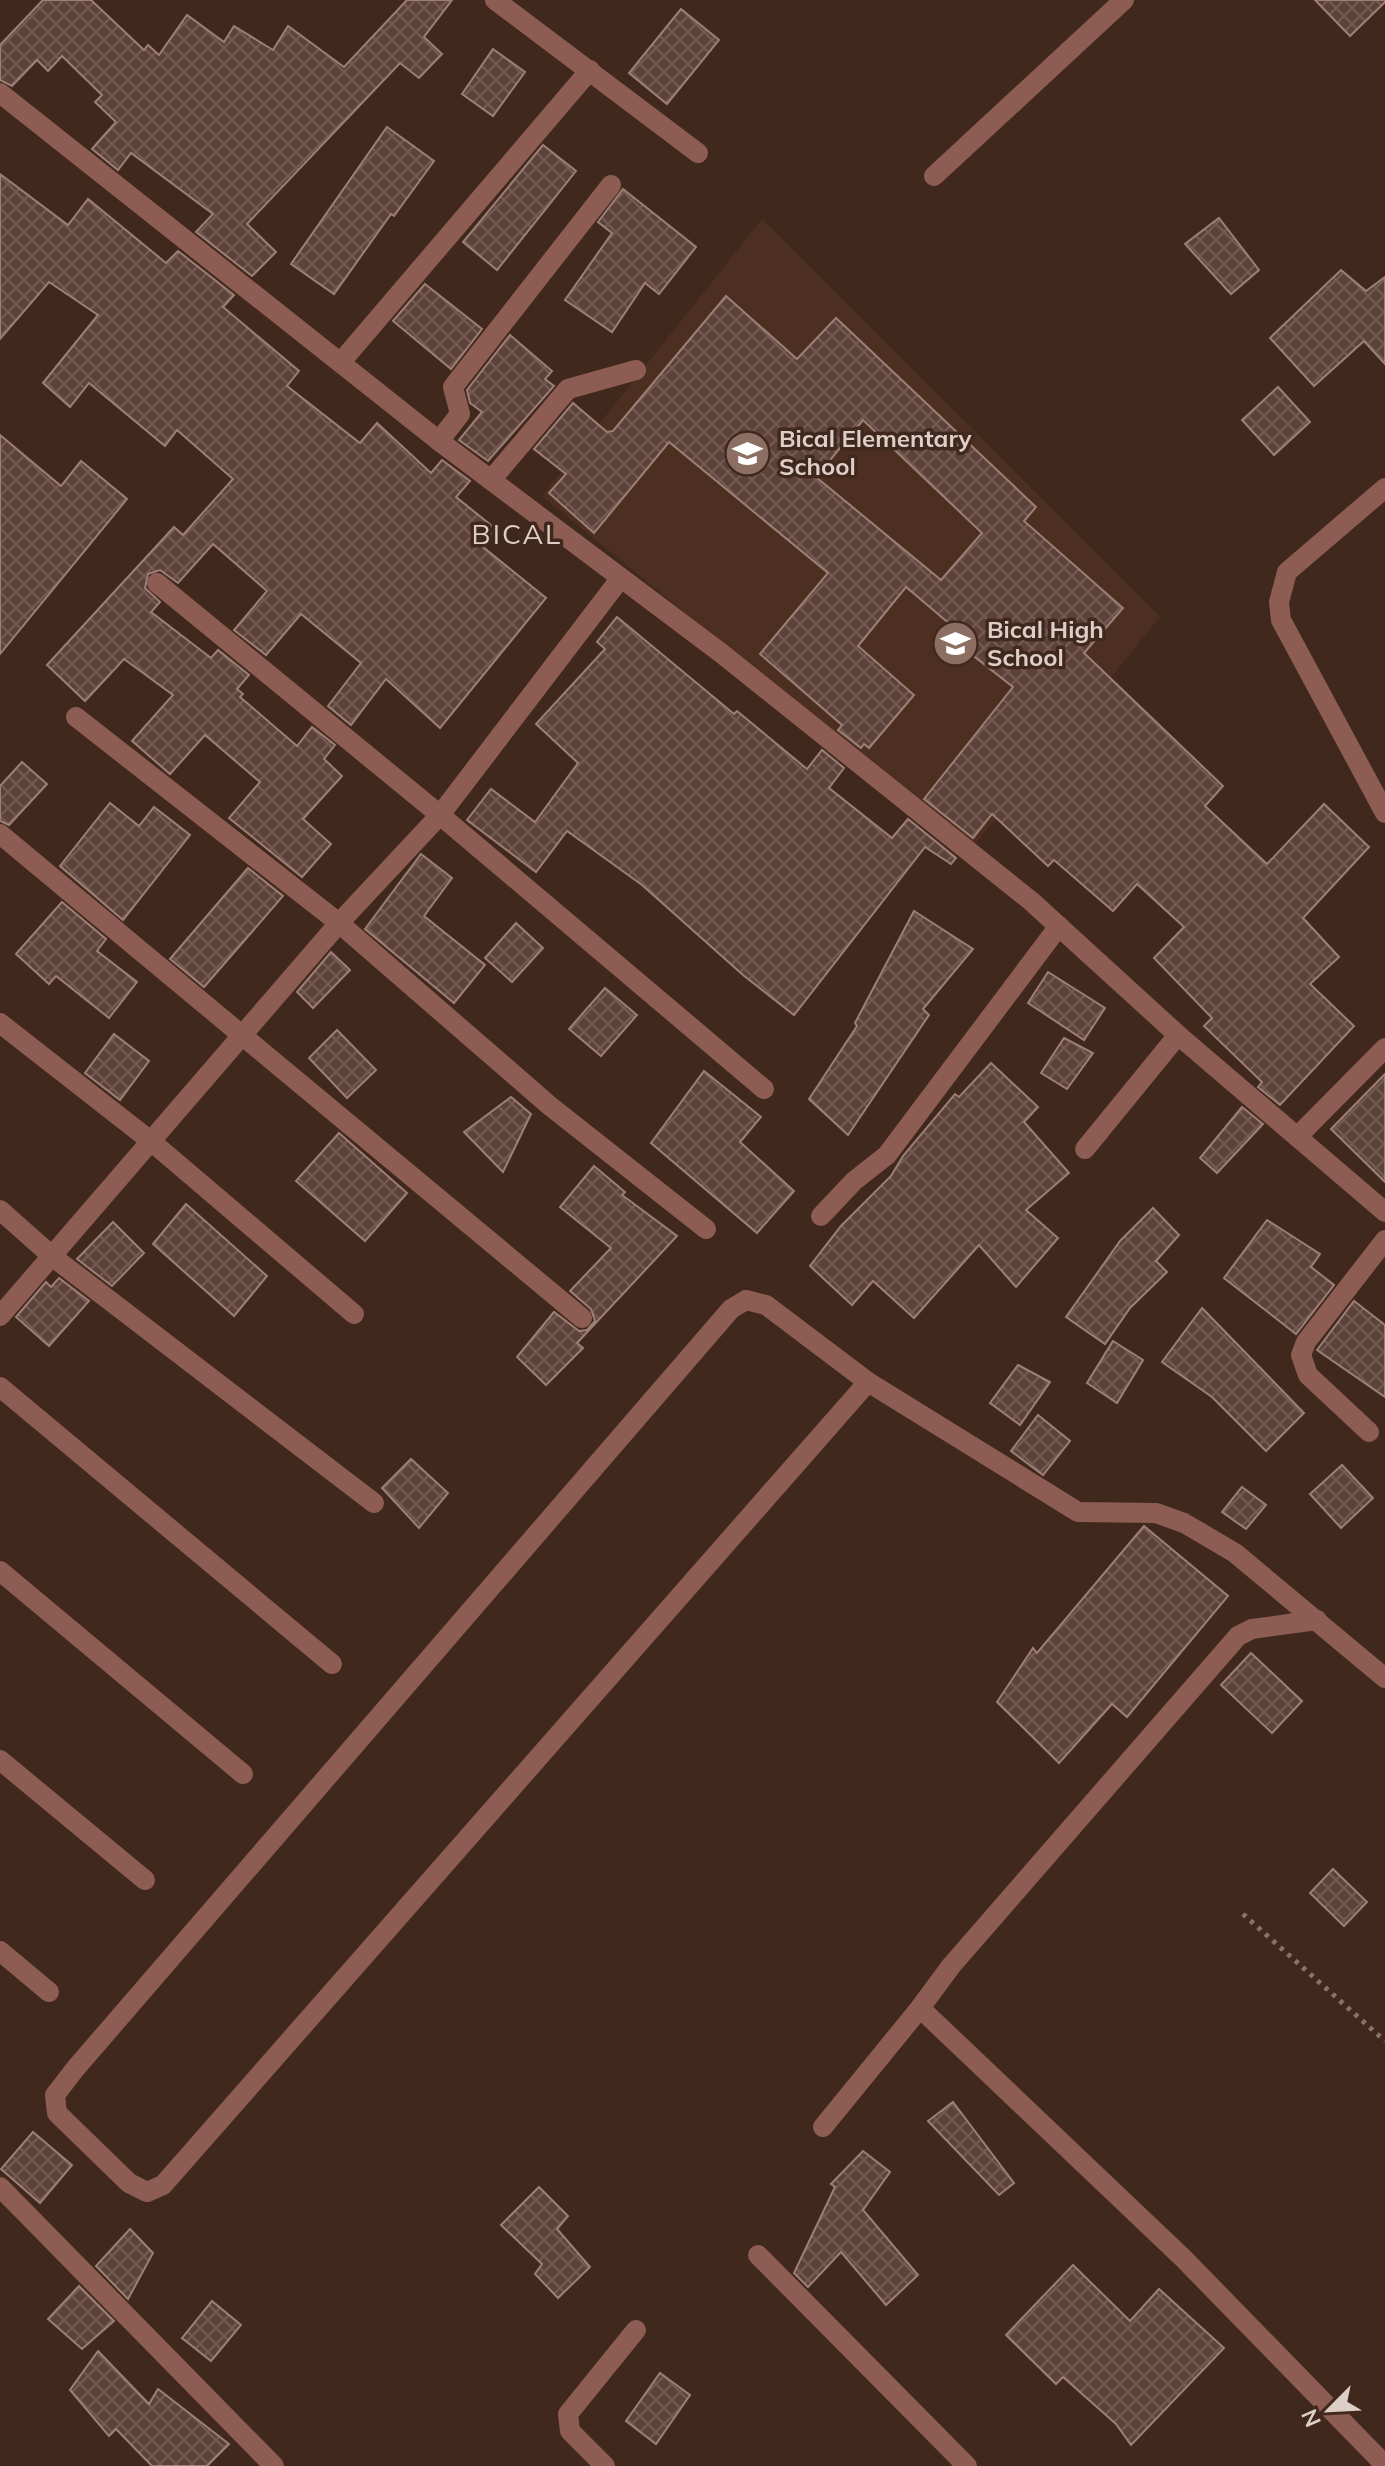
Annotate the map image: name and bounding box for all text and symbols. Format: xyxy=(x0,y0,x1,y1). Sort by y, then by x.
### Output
place label: Bical Elementary School xyxy=(779,423,973,481)
school or university icon: Bical Elementary School xyxy=(724,429,772,477)
district label: BICAL xyxy=(472,516,562,551)
place label: Bical High School xyxy=(987,614,1104,672)
school or university icon: Bical High School xyxy=(932,620,980,668)
north arrow xyxy=(1289,2370,1369,2450)
text: N xyxy=(1295,2405,1327,2431)

